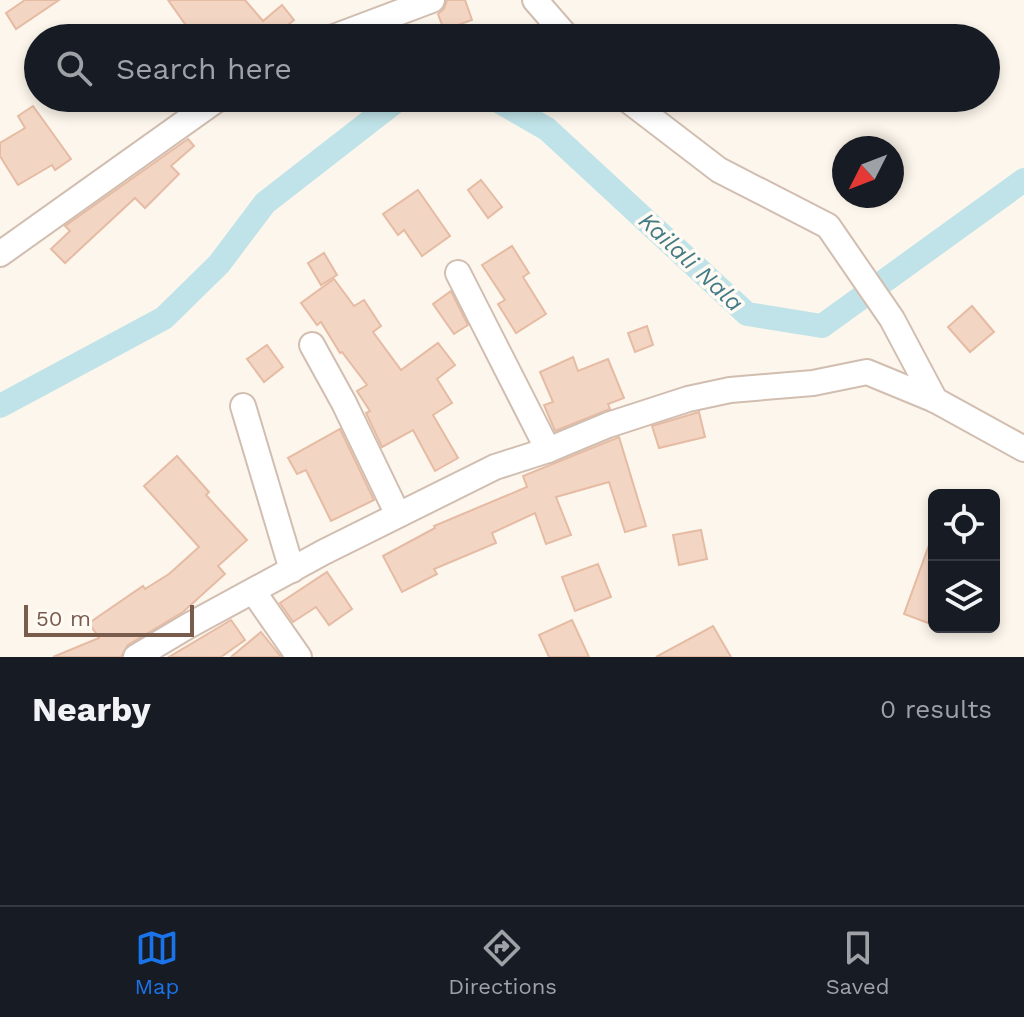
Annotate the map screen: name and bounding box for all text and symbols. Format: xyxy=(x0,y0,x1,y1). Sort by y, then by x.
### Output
search box xyxy=(24,24,1000,112)
icon: search xyxy=(52,46,96,90)
text: Search here xyxy=(116,51,292,86)
north arrow xyxy=(832,136,904,208)
water label: Kailali Nala xyxy=(633,207,749,317)
map controls xyxy=(928,489,1000,633)
button: locate xyxy=(928,489,1000,561)
button: layers xyxy=(928,561,1000,633)
scale bar xyxy=(24,601,194,637)
text: 50 m xyxy=(36,606,91,631)
text: Nearby xyxy=(32,689,151,729)
text: 0 results xyxy=(880,694,992,724)
tab: Map xyxy=(134,926,179,999)
tab: Directions xyxy=(448,926,557,999)
tab: Saved xyxy=(826,926,890,999)

